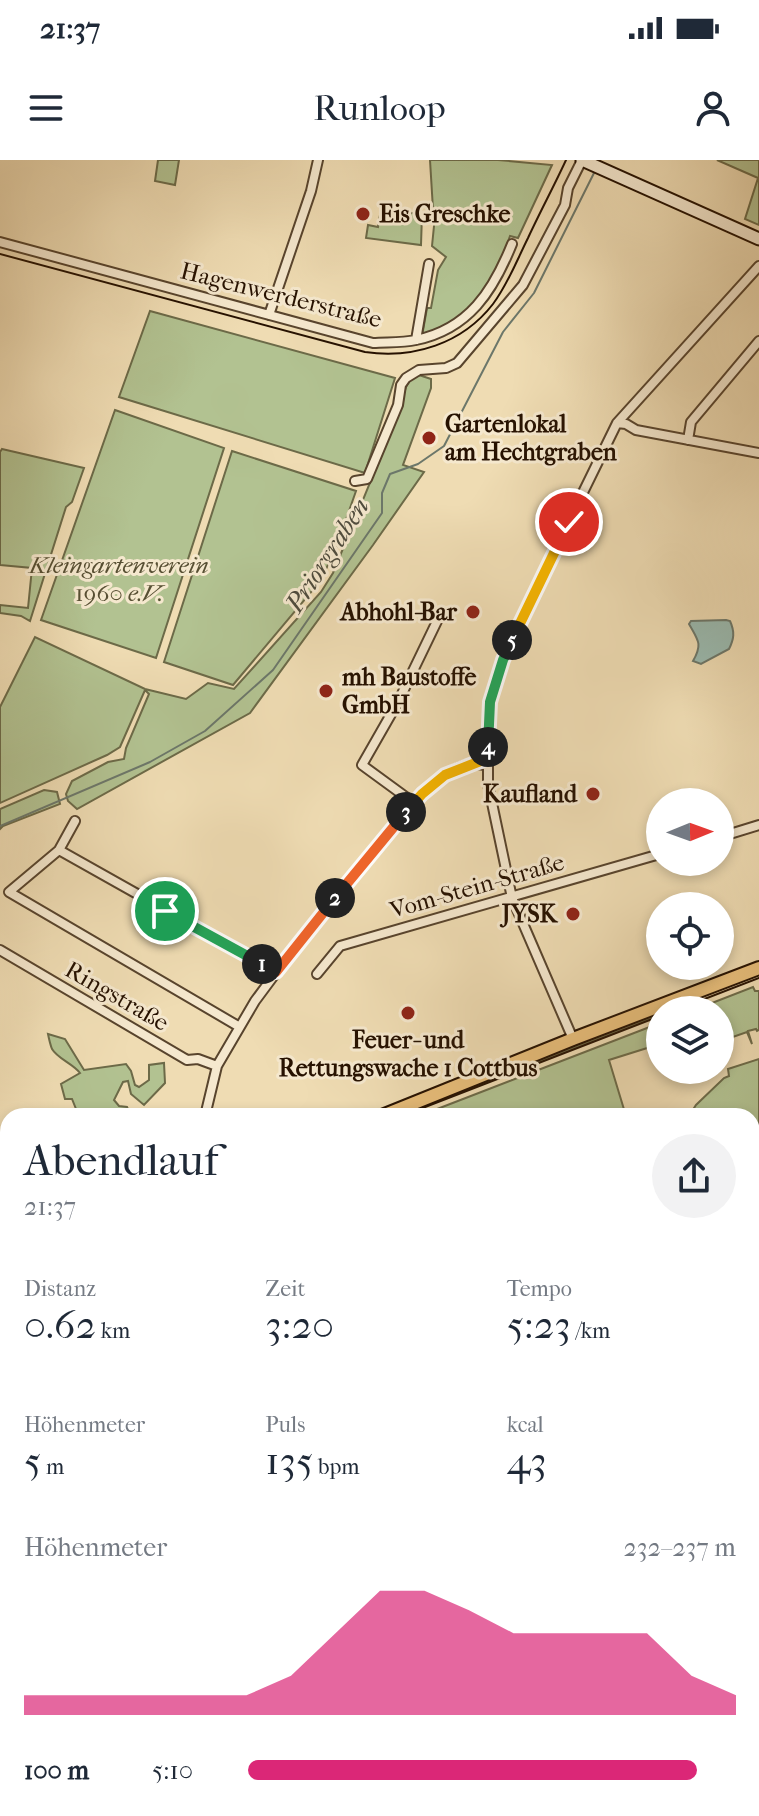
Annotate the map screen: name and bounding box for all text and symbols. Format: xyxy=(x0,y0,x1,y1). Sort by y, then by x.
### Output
text: 21:37 xyxy=(40,11,100,46)
icon: menu xyxy=(24,86,68,130)
icon: person xyxy=(691,86,735,130)
text: Runloop xyxy=(313,87,446,129)
place label: Eis Greschke xyxy=(379,200,510,228)
marker: Eis Greschke xyxy=(354,205,372,223)
street label: Hagenwerderstraße xyxy=(178,256,385,334)
place label: Gartenlokal am Hechtgraben xyxy=(445,410,618,466)
marker: Gartenlokal am Hechtgraben xyxy=(420,429,438,447)
pin xyxy=(535,488,603,556)
water label: Priorgraben xyxy=(278,492,376,619)
icon: check xyxy=(547,500,591,544)
park label: Kleingartenverein 1960 e.V. xyxy=(27,551,209,607)
place label: Abhohl-Bar xyxy=(338,598,458,626)
marker: Abhohl-Bar xyxy=(464,603,482,621)
pin: 5 xyxy=(492,620,532,660)
text: 5 xyxy=(507,627,517,653)
place label: mh Baustoffe GmbH xyxy=(341,663,477,719)
marker: mh Baustoffe GmbH xyxy=(317,682,335,700)
pin: 4 xyxy=(468,727,508,767)
text: 4 xyxy=(482,734,495,760)
place label: Kaufland xyxy=(483,780,578,808)
marker: Kaufland xyxy=(584,785,602,803)
north arrow xyxy=(646,788,734,876)
map controls xyxy=(646,788,734,1084)
pin: 3 xyxy=(386,792,426,832)
text: 3 xyxy=(401,799,411,825)
street label: Vom-Stein-Straße xyxy=(386,848,567,925)
pin xyxy=(131,877,199,945)
pin: 2 xyxy=(315,878,355,918)
text: 2 xyxy=(329,885,341,911)
icon: arrive xyxy=(143,889,187,933)
button: locate xyxy=(646,892,734,980)
place label: JYSK xyxy=(500,900,559,928)
marker: JYSK xyxy=(564,905,582,923)
pin: 1 xyxy=(242,944,282,984)
text: 1 xyxy=(258,951,266,977)
street label: Ringstraße xyxy=(60,955,174,1037)
button: layers xyxy=(646,996,734,1084)
marker: Feuer- und Rettungswache 1 Cottbus xyxy=(399,1004,417,1022)
place label: Feuer- und Rettungswache 1 Cottbus xyxy=(279,1026,537,1082)
button: share xyxy=(652,1134,736,1218)
text: Abendlauf xyxy=(24,1135,218,1186)
text: 21:37 xyxy=(24,1191,76,1222)
text: Distanz xyxy=(24,1276,96,1302)
text: Zeit xyxy=(265,1276,305,1302)
text: Tempo xyxy=(507,1276,572,1302)
text: 0.62 xyxy=(24,1302,96,1348)
text: 3:20 xyxy=(265,1302,334,1348)
text: 5:23 xyxy=(507,1302,571,1348)
text: km xyxy=(96,1318,130,1344)
text: /km xyxy=(571,1318,610,1344)
text: Höhenmeter xyxy=(24,1412,145,1438)
text: Puls xyxy=(265,1412,305,1438)
text: kcal xyxy=(507,1412,544,1438)
text: 5 xyxy=(24,1438,41,1484)
text: 135 xyxy=(265,1438,313,1484)
text: 43 xyxy=(507,1438,547,1484)
text: m xyxy=(41,1454,64,1480)
text: bpm xyxy=(313,1454,360,1480)
text: Höhenmeter xyxy=(24,1532,167,1563)
text: 232–237 m xyxy=(623,1532,736,1563)
text: 100 m xyxy=(24,1755,89,1786)
text: 5:10 xyxy=(152,1755,193,1786)

